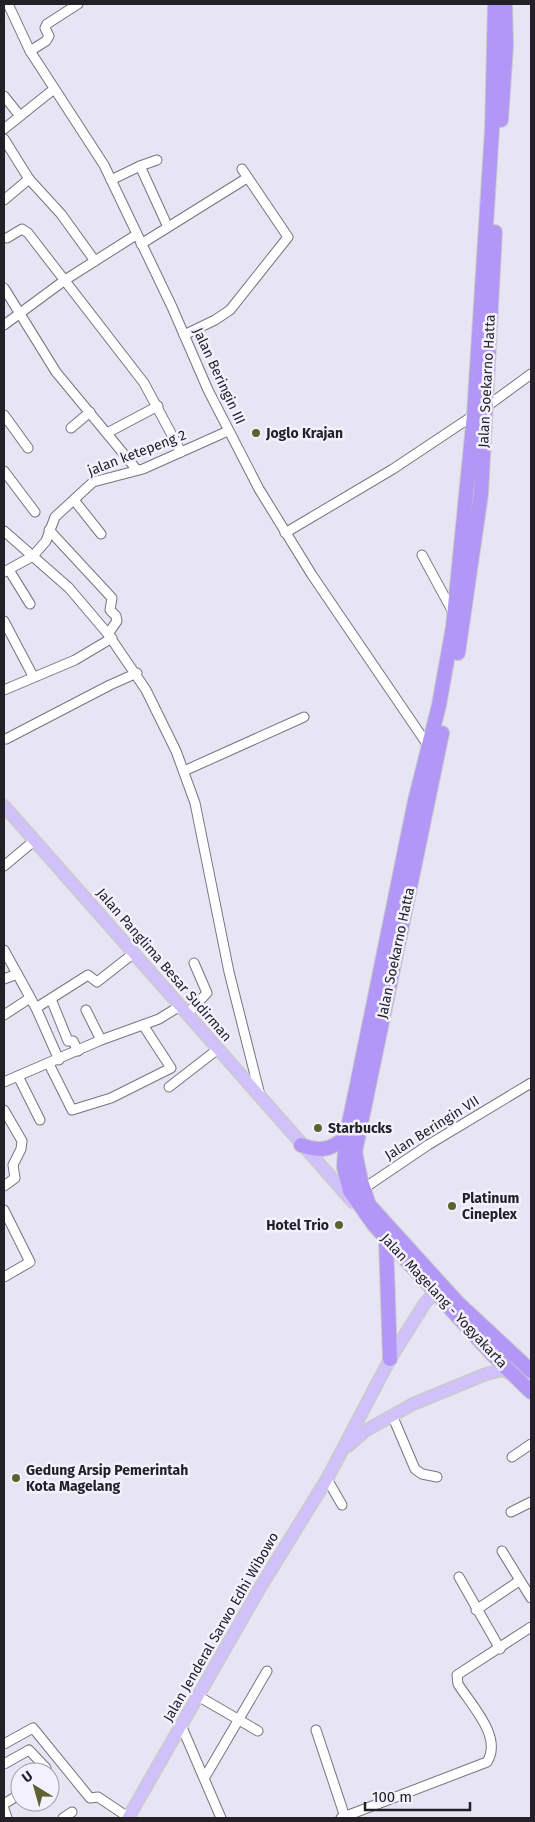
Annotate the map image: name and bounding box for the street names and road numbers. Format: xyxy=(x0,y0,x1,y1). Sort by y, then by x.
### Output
street label: Jalan Soekarno Hatta xyxy=(475,314,499,448)
street label: Jalan Beringin III xyxy=(189,325,249,427)
street label: jalan ketepeng 2 xyxy=(84,426,189,480)
street label: Jalan Panglima Besar Sudirman xyxy=(93,885,235,1045)
street label: Jalan Soekarno Hatta xyxy=(374,886,418,1020)
street label: Jalan Beringin VII xyxy=(382,1092,482,1164)
street label: Jalan Magelang - Yogyakarta xyxy=(377,1230,511,1372)
street label: Jalan Jenderal Sarwo Edhi Wibowo xyxy=(160,1529,282,1725)

